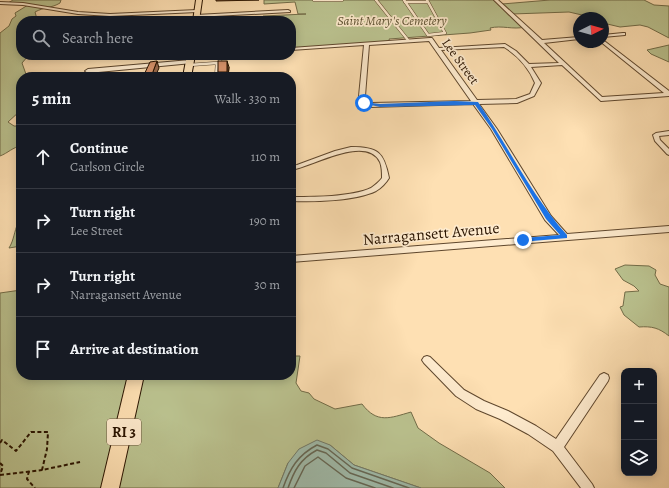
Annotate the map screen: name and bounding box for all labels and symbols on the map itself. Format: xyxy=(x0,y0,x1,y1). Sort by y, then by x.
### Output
park label: Saint Mary's Cemetery xyxy=(337,12,447,29)
north arrow xyxy=(573,12,609,48)
street label: Lee Street xyxy=(438,35,483,88)
route start xyxy=(355,94,373,112)
street label: Narragansett Avenue xyxy=(362,217,500,251)
route end xyxy=(514,231,532,249)
road number: RI 3 xyxy=(107,419,141,445)

